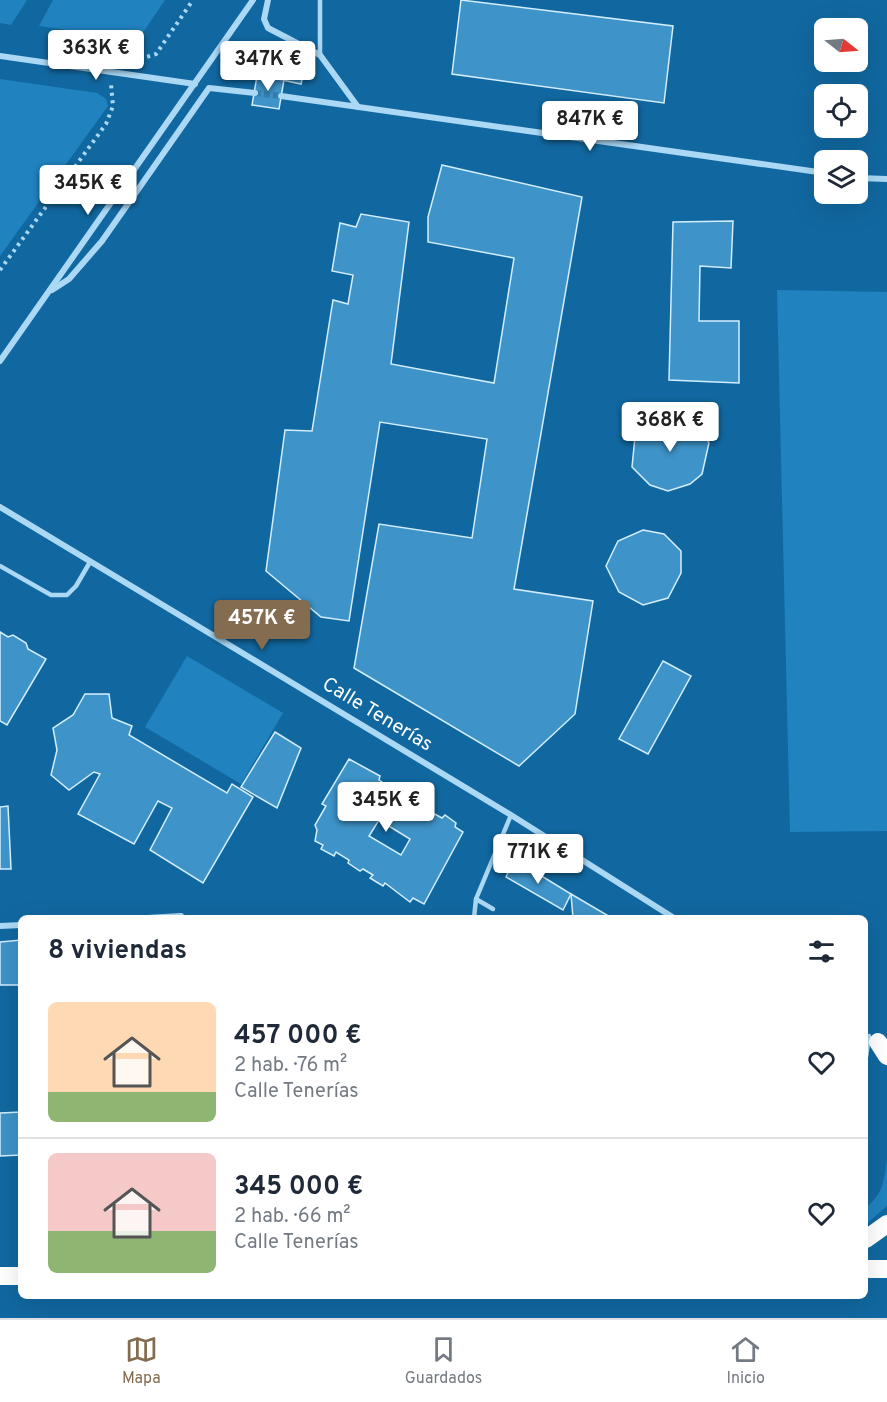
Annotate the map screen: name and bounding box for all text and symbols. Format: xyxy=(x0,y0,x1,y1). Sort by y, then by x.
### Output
north arrow xyxy=(814,18,868,72)
map controls xyxy=(814,18,868,204)
pin: 363K € xyxy=(47,30,145,81)
text: 363K € xyxy=(62,36,130,62)
pin: 347K € xyxy=(219,41,317,92)
text: 347K € xyxy=(234,47,302,73)
button: locate xyxy=(814,84,868,138)
pin: 847K € xyxy=(541,101,639,152)
text: 847K € xyxy=(556,107,624,133)
button: layers xyxy=(814,150,868,204)
pin: 345K € xyxy=(39,165,137,216)
text: 345K € xyxy=(54,171,122,197)
pin: 368K € xyxy=(621,402,719,453)
text: 368K € xyxy=(636,408,704,434)
pin: 457K € xyxy=(213,600,311,651)
text: 457K € xyxy=(228,606,296,632)
street label: Calle Tenerías xyxy=(317,672,437,758)
pin: 345K € xyxy=(337,782,435,833)
text: 345K € xyxy=(352,788,420,814)
pin: 771K € xyxy=(489,834,587,885)
text: 771K € xyxy=(507,840,569,866)
text: 8 viviendas xyxy=(48,935,187,968)
icon: filters xyxy=(805,935,838,968)
text: 457 000 € xyxy=(234,1020,362,1053)
icon: home xyxy=(96,1026,168,1098)
icon: heart xyxy=(805,1046,838,1079)
text: 2 hab. · 76 m² xyxy=(234,1053,347,1079)
text: Calle Tenerías xyxy=(234,1079,359,1105)
text: 345 000 € xyxy=(234,1171,363,1204)
icon: home xyxy=(96,1177,168,1249)
icon: heart xyxy=(805,1197,838,1230)
text: 2 hab. · 66 m² xyxy=(234,1204,351,1230)
text: Calle Tenerías xyxy=(234,1230,359,1256)
tab: Mapa xyxy=(122,1333,161,1389)
tab: Guardados xyxy=(405,1333,482,1389)
tab: Inicio xyxy=(726,1333,765,1389)

